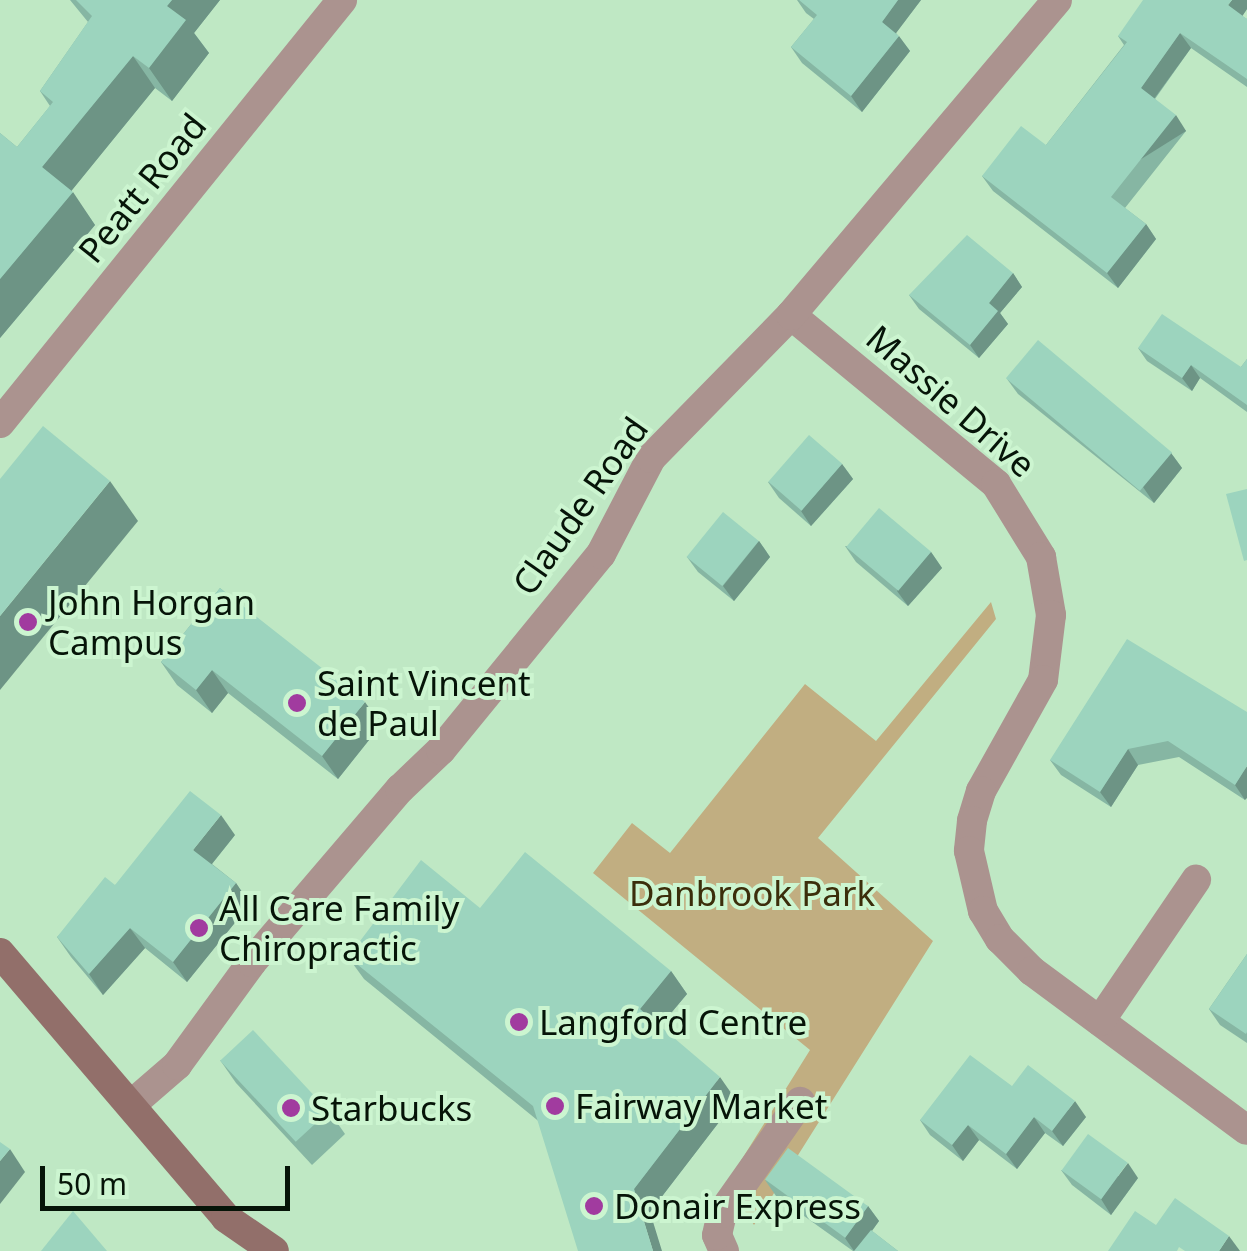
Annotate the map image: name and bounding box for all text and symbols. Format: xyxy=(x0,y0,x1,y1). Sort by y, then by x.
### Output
street label: Peatt Road xyxy=(69,105,215,271)
street label: Massie Drive xyxy=(858,316,1044,486)
street label: Claude Road xyxy=(503,409,657,603)
place label: John Horgan Campus xyxy=(48,581,255,663)
marker: John Horgan Campus xyxy=(17,611,39,633)
place label: Saint Vincent de Paul xyxy=(317,662,531,744)
marker: Saint Vincent de Paul xyxy=(286,692,308,714)
park label: Danbrook Park xyxy=(629,872,875,914)
place label: All Care Family Chiropractic xyxy=(219,887,459,969)
marker: All Care Family Chiropractic xyxy=(188,917,210,939)
place label: Langford Centre xyxy=(539,1001,807,1043)
marker: Langford Centre xyxy=(508,1011,530,1033)
place label: Fairway Market xyxy=(575,1085,827,1127)
place label: Starbucks xyxy=(311,1087,472,1129)
marker: Fairway Market xyxy=(544,1095,566,1117)
marker: Starbucks xyxy=(280,1097,302,1119)
scale bar xyxy=(45,1146,295,1208)
text: 50 m xyxy=(57,1163,127,1204)
place label: Donair Express xyxy=(614,1185,861,1227)
marker: Donair Express xyxy=(583,1195,605,1217)

